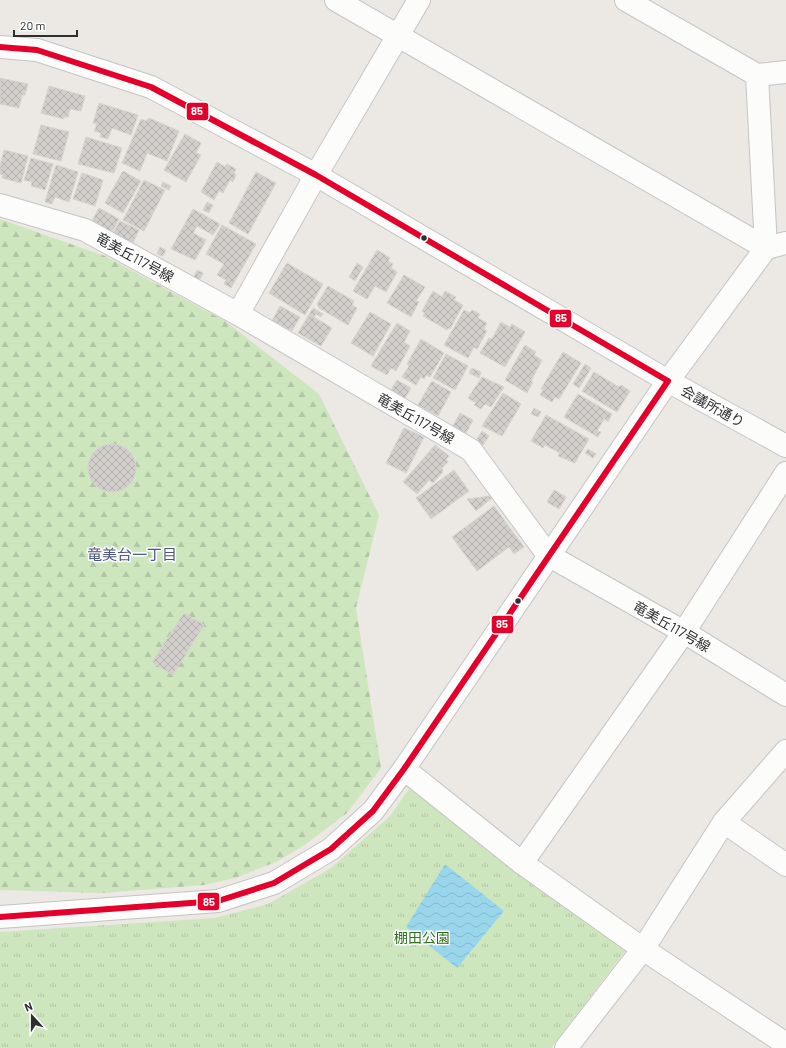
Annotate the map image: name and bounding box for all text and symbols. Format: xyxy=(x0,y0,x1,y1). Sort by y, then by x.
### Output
scale bar xyxy=(14,12,77,38)
text: 20 m xyxy=(20,18,46,32)
line badge: 85 xyxy=(186,102,209,121)
text: 85 xyxy=(191,104,203,117)
street label: 竜美丘117号線 xyxy=(93,229,177,285)
unlabelled marker xyxy=(419,233,429,243)
line badge: 85 xyxy=(549,309,572,328)
text: 85 xyxy=(555,311,567,324)
street label: 会議所通り xyxy=(678,382,748,430)
street label: 竜美丘117号線 xyxy=(374,389,458,447)
district label: 竜美台一丁目 xyxy=(87,545,177,563)
unlabelled marker xyxy=(513,596,523,606)
street label: 竜美丘117号線 xyxy=(630,597,714,655)
line badge: 85 xyxy=(491,615,514,634)
text: 85 xyxy=(496,617,508,630)
line badge: 85 xyxy=(197,892,220,911)
text: 85 xyxy=(203,895,215,908)
park label: 棚田公園 xyxy=(394,929,450,946)
north arrow xyxy=(12,996,52,1036)
text: N xyxy=(22,999,34,1014)

